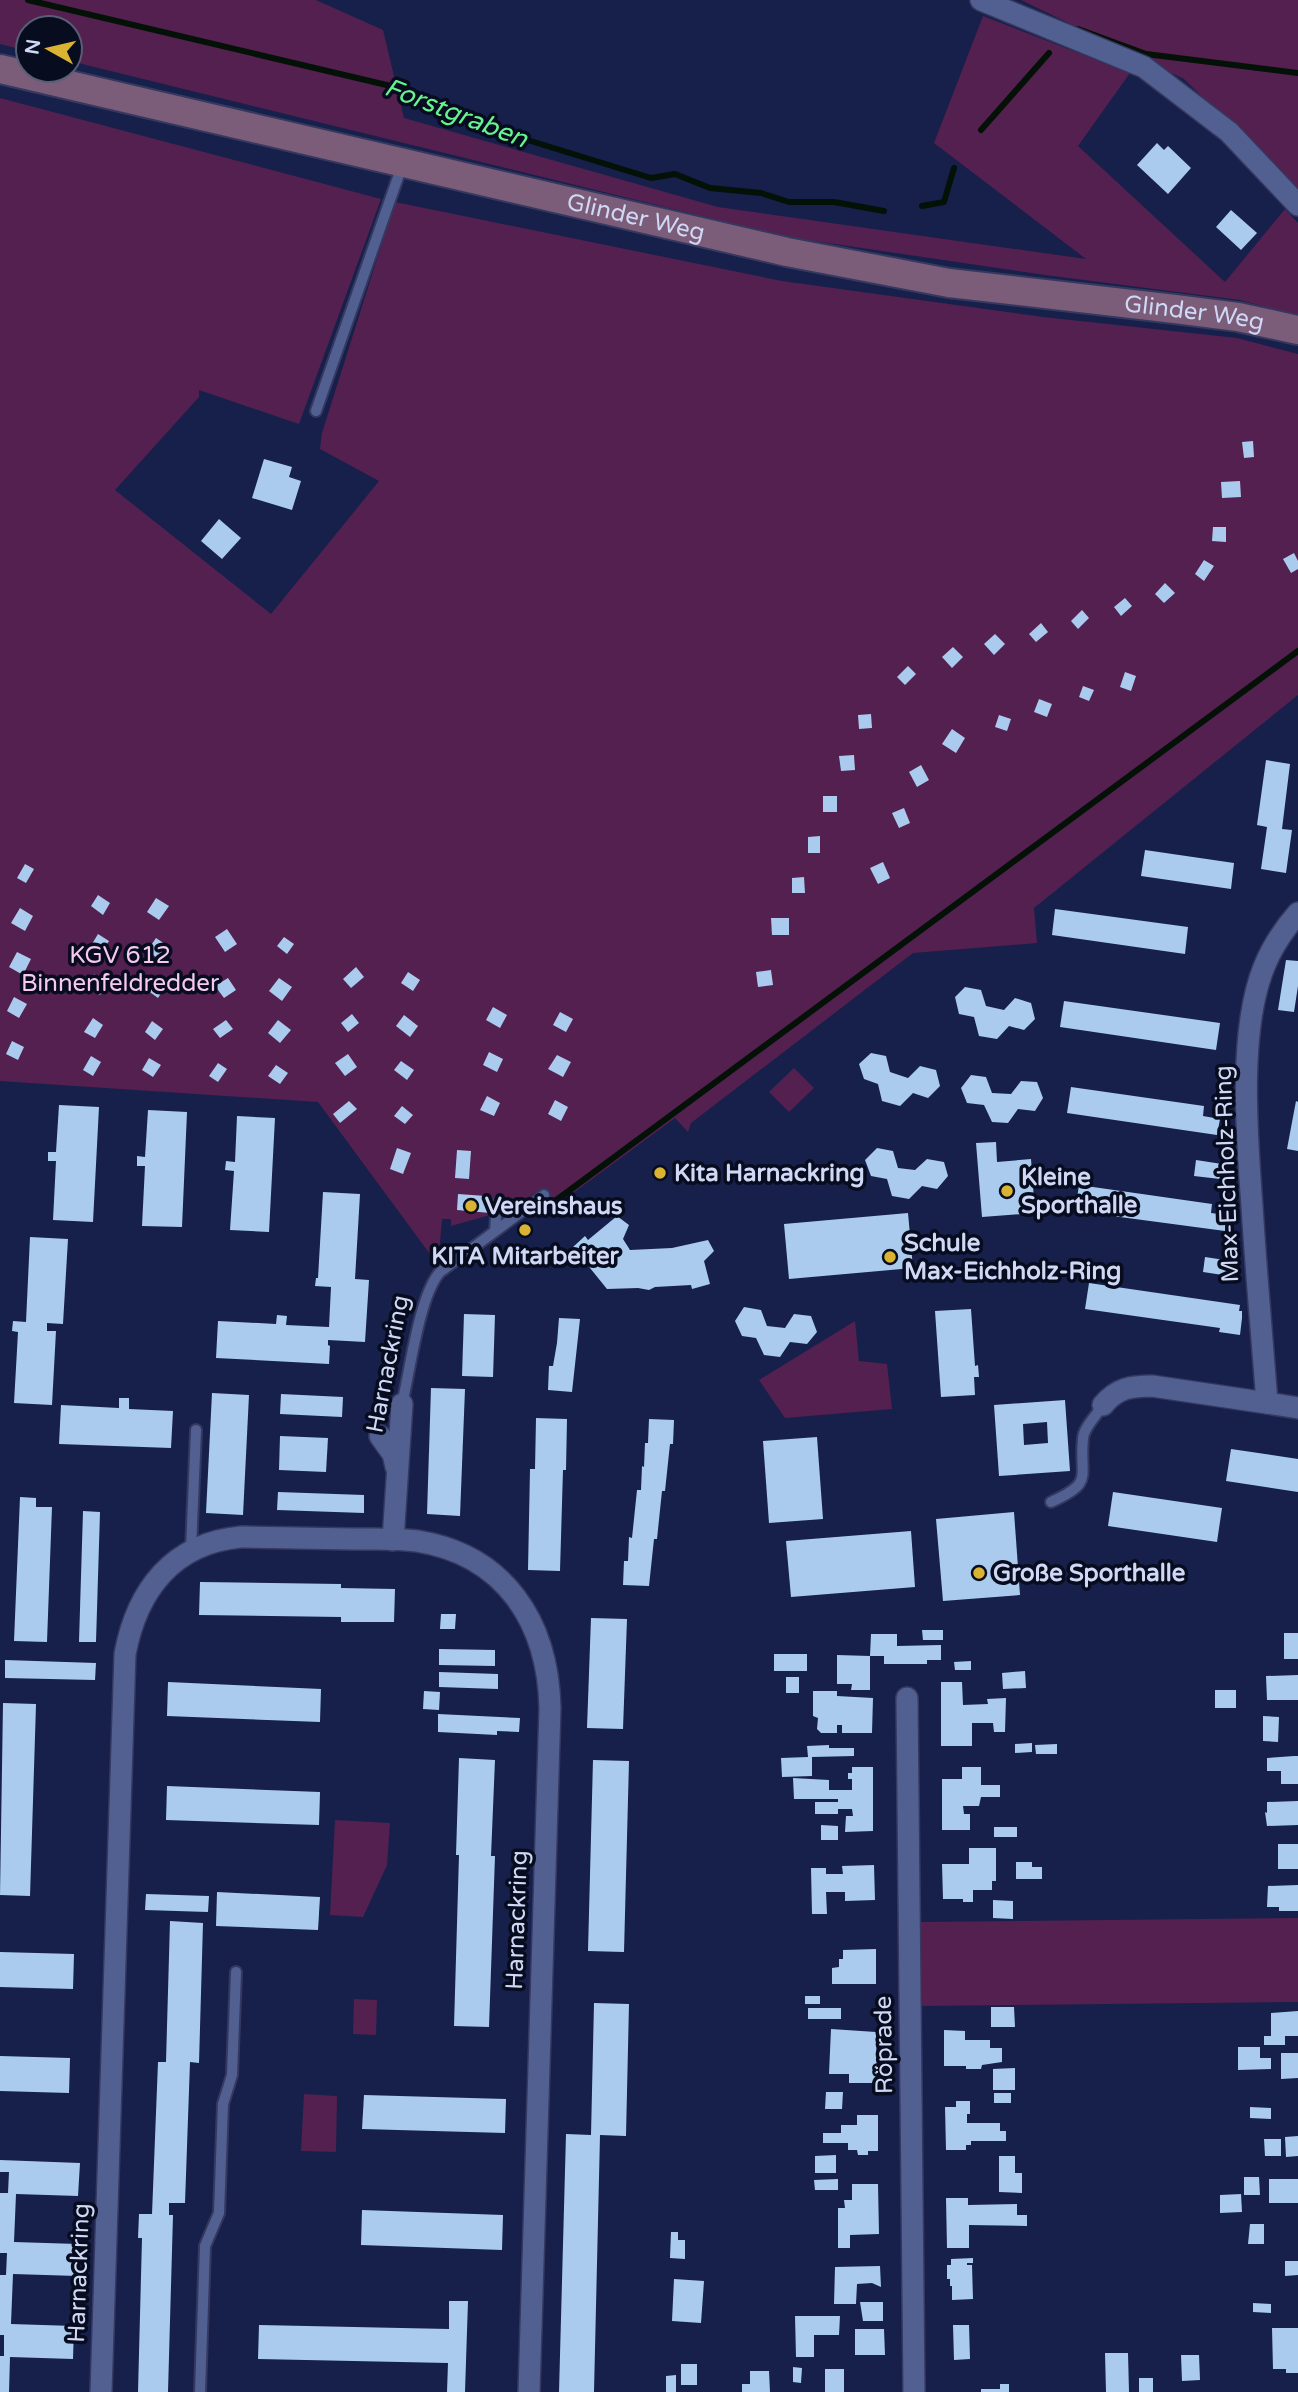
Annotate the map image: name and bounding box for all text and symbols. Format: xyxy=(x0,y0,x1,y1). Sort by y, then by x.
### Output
north arrow xyxy=(14,14,84,84)
text: N xyxy=(21,38,45,56)
water label: Forstgraben xyxy=(380,72,533,155)
street label: Glinder Weg xyxy=(564,187,708,247)
street label: Glinder Weg xyxy=(1123,289,1267,337)
park label: KGV 612 Binnenfeldredder xyxy=(21,941,220,998)
street label: Max-Eichholz-Ring xyxy=(1209,1065,1245,1283)
place label: Kita Harnackring xyxy=(674,1159,865,1188)
place label: Kleine Sporthalle xyxy=(1021,1163,1138,1220)
marker: Kita Harnackring xyxy=(652,1165,668,1181)
marker: Kleine Sporthalle xyxy=(999,1183,1015,1199)
place label: Vereinshaus xyxy=(485,1192,623,1221)
marker: Vereinshaus xyxy=(463,1198,479,1214)
marker: KITA Mitarbeiter xyxy=(517,1222,533,1238)
place label: Schule Max-Eichholz-Ring xyxy=(904,1229,1121,1286)
place label: KITA Mitarbeiter xyxy=(431,1242,620,1271)
marker: Schule Max-Eichholz-Ring xyxy=(882,1249,898,1265)
street label: Harnackring xyxy=(360,1293,416,1435)
place label: Große Sporthalle xyxy=(993,1559,1186,1588)
marker: Große Sporthalle xyxy=(971,1565,987,1581)
street label: Harnackring xyxy=(500,1850,534,1990)
street label: Röprade xyxy=(869,1996,899,2094)
street label: Harnackring xyxy=(62,2203,96,2343)

